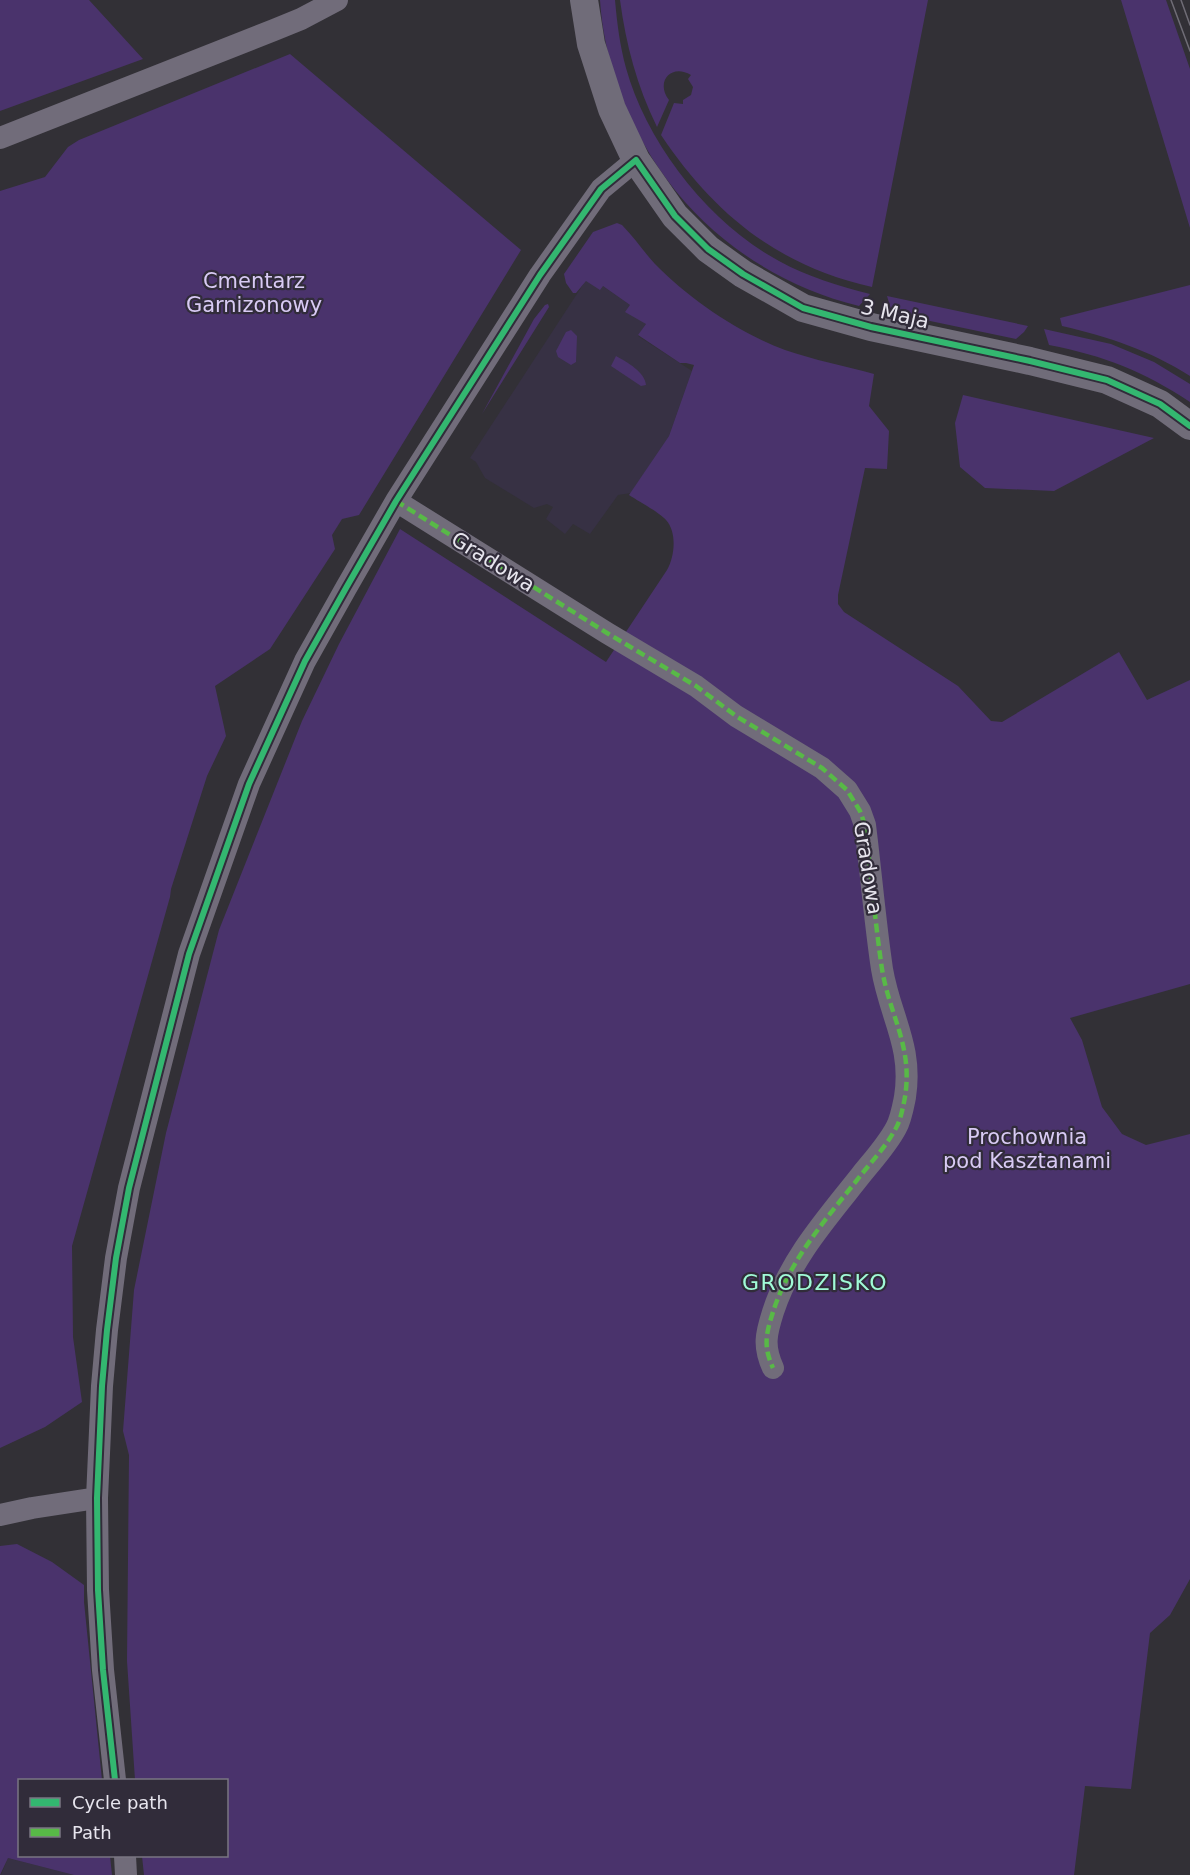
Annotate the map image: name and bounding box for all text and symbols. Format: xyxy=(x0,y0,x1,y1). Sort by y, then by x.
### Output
park label: Cmentarz Garnizonowy xyxy=(186,269,322,317)
street label: 3 Maja xyxy=(858,294,932,334)
street label: Gradowa xyxy=(447,527,539,597)
street label: Gradowa xyxy=(849,820,887,916)
park label: Prochownia pod Kasztanami xyxy=(943,1125,1111,1173)
district label: GRODZISKO xyxy=(742,1270,888,1295)
legend xyxy=(18,1779,228,1857)
text: Cycle path xyxy=(72,1792,168,1813)
text: Path xyxy=(72,1822,112,1843)

